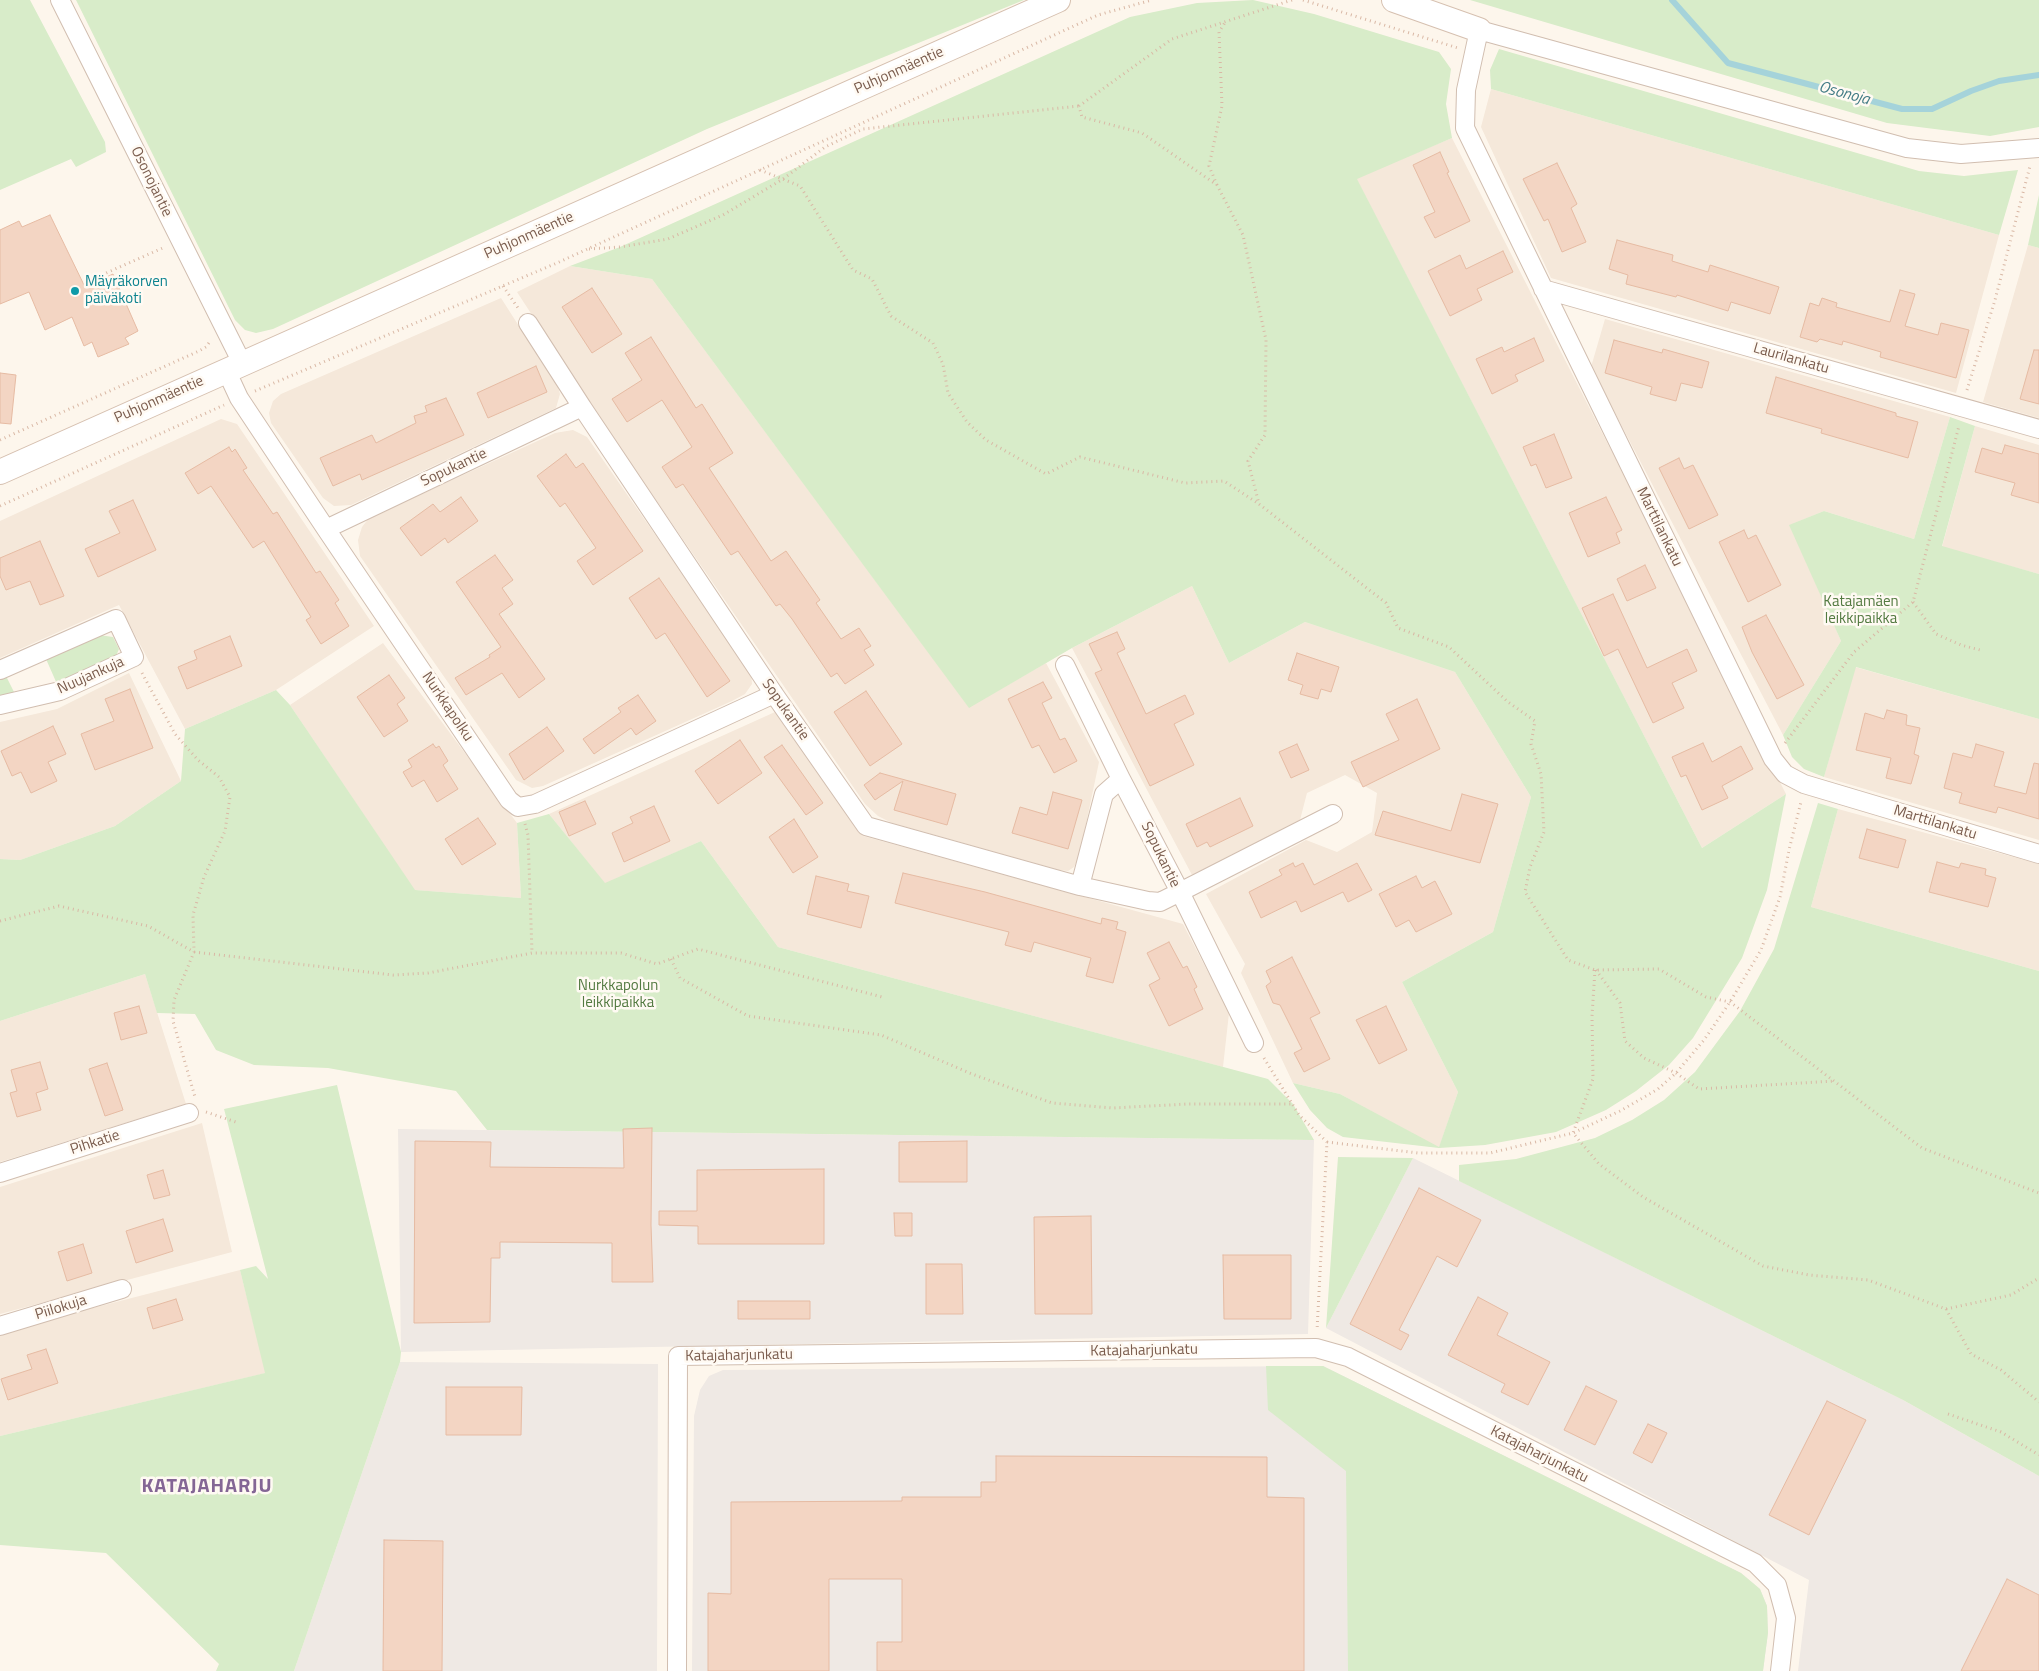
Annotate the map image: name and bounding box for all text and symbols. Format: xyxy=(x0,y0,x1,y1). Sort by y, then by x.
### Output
street label: Puhjonmäentie xyxy=(852,43,946,99)
water label: Osonoja xyxy=(1816,78,1872,110)
street label: Osonojantie xyxy=(126,144,176,220)
street label: Puhjonmäentie xyxy=(482,208,576,264)
place label: Mäyräkorven päiväkoti xyxy=(85,273,168,308)
marker: Mäyräkorven päiväkoti xyxy=(69,285,81,297)
street label: Laurilankatu xyxy=(1751,340,1831,378)
street label: Puhjonmäentie xyxy=(112,372,206,428)
street label: Sopukantie xyxy=(418,445,490,491)
street label: Marttilankatu xyxy=(1632,484,1686,570)
park label: Katajamäen leikkipaikka xyxy=(1823,593,1899,628)
street label: Nuujankuja xyxy=(55,653,127,699)
street label: Nurkkapolku xyxy=(417,669,477,745)
street label: Sopukantie xyxy=(757,676,813,744)
street label: Marttilankatu xyxy=(1891,802,1979,844)
street label: Sopukantie xyxy=(1136,819,1184,891)
park label: Nurkkapolun leikkipaikka xyxy=(578,977,658,1012)
street label: Pihkatie xyxy=(68,1127,122,1159)
street label: Piilokuja xyxy=(33,1292,89,1324)
street label: Katajaharjunkatu xyxy=(1090,1341,1198,1361)
street label: Katajaharjunkatu xyxy=(685,1346,793,1366)
street label: Katajaharjunkatu xyxy=(1487,1423,1591,1487)
district label: KATAJAHARJU xyxy=(140,1475,274,1499)

